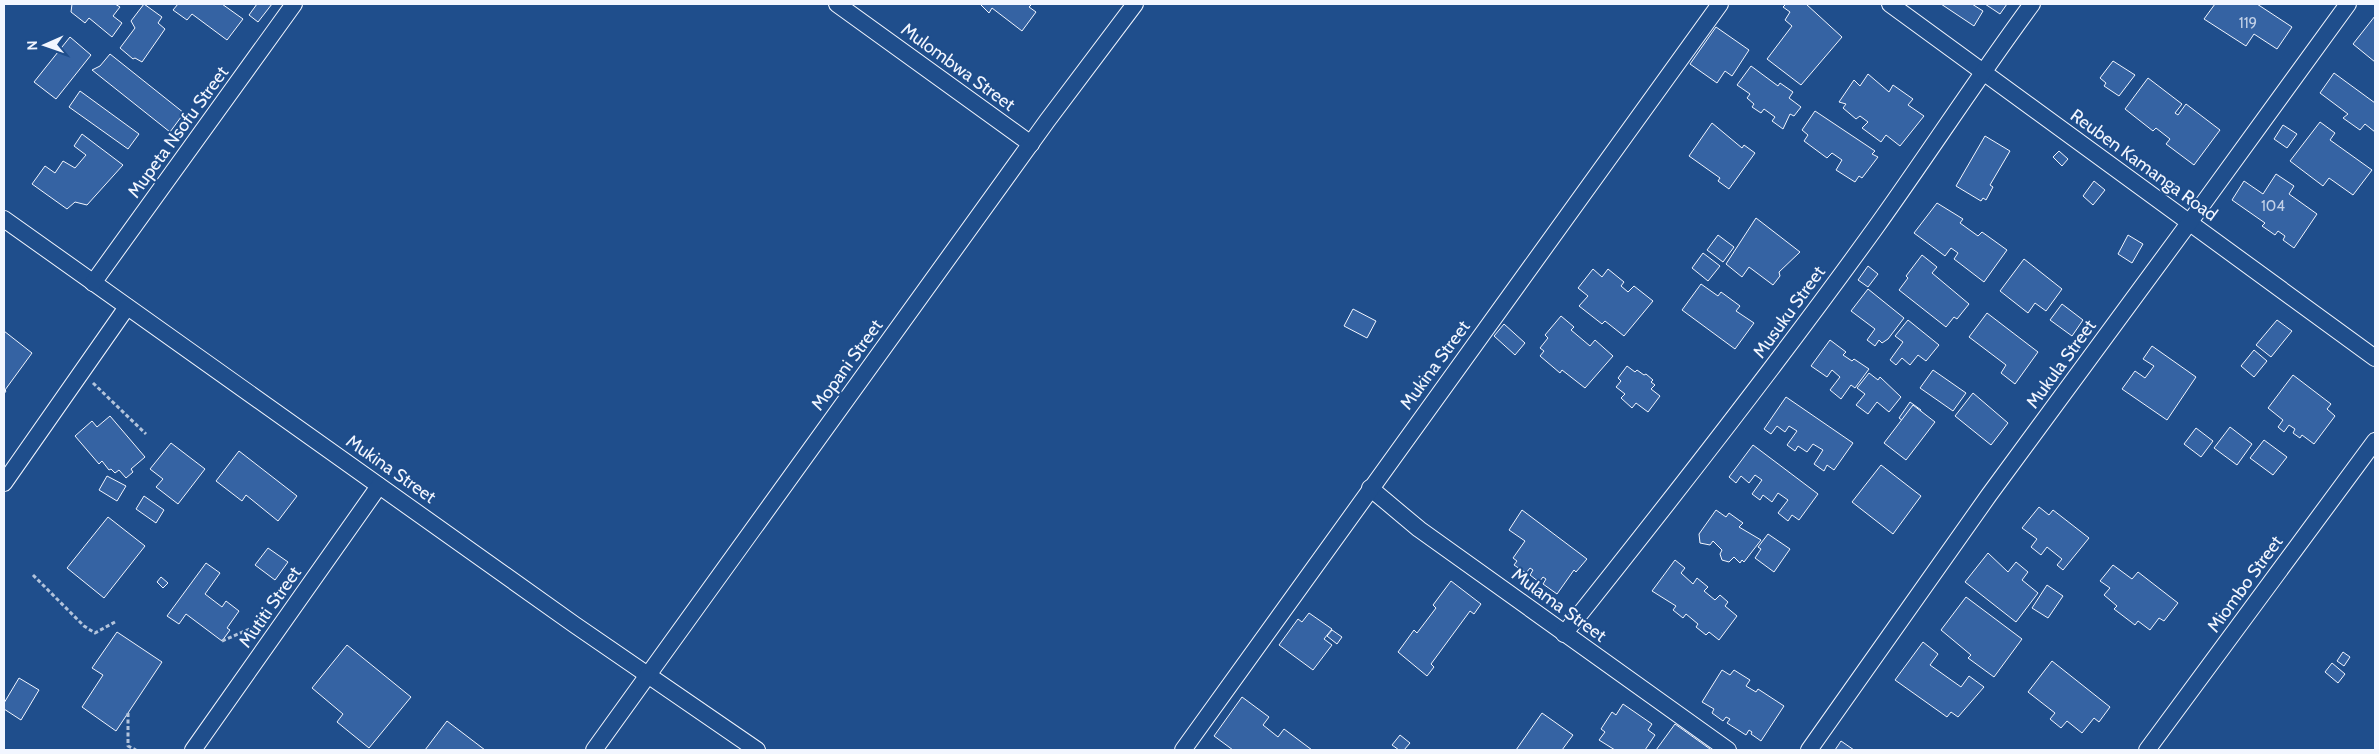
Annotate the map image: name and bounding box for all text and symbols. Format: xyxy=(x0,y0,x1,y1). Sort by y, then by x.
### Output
house number: 119 xyxy=(2239,14,2257,32)
street label: Mulombwa Street xyxy=(897,18,1019,116)
north arrow xyxy=(20,20,70,70)
text: N xyxy=(23,40,41,51)
street label: Mupeta Nsofu Street xyxy=(123,62,233,202)
street label: Reuben Kamanga Road xyxy=(2066,104,2222,226)
house number: 104 xyxy=(2261,197,2285,215)
street label: Musuku Street xyxy=(1748,262,1830,362)
street label: Mopani Street xyxy=(807,315,887,415)
street label: Mukula Street xyxy=(2021,315,2101,413)
street label: Mukina Street xyxy=(1395,316,1475,414)
street label: Mukina Street xyxy=(342,430,440,508)
street label: Miombo Street xyxy=(2203,531,2287,637)
street label: Mutiti Street xyxy=(234,562,306,652)
street label: Mulama Street xyxy=(1507,563,1611,647)

